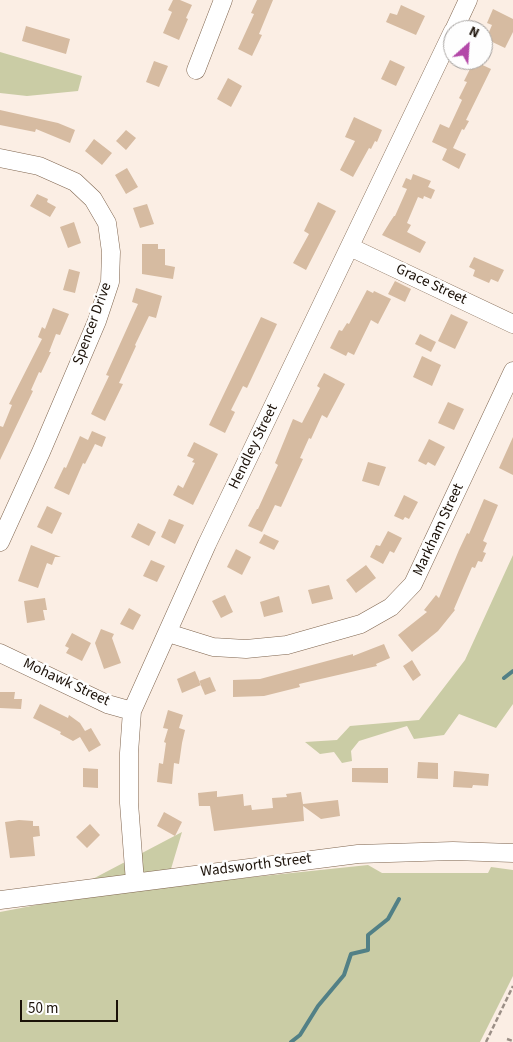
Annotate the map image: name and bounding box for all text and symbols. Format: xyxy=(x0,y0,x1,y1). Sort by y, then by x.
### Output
north arrow xyxy=(443,20,493,70)
text: N xyxy=(466,21,483,43)
street label: Grace Street xyxy=(393,261,469,309)
street label: Spencer Drive xyxy=(70,280,116,368)
street label: Hendley Street xyxy=(226,401,282,493)
street label: Markham Street xyxy=(410,481,468,579)
street label: Mohawk Street xyxy=(20,655,112,711)
street label: Wadsworth Street xyxy=(200,850,312,882)
scale bar xyxy=(22,990,120,1022)
text: 50 m xyxy=(28,998,58,1019)

